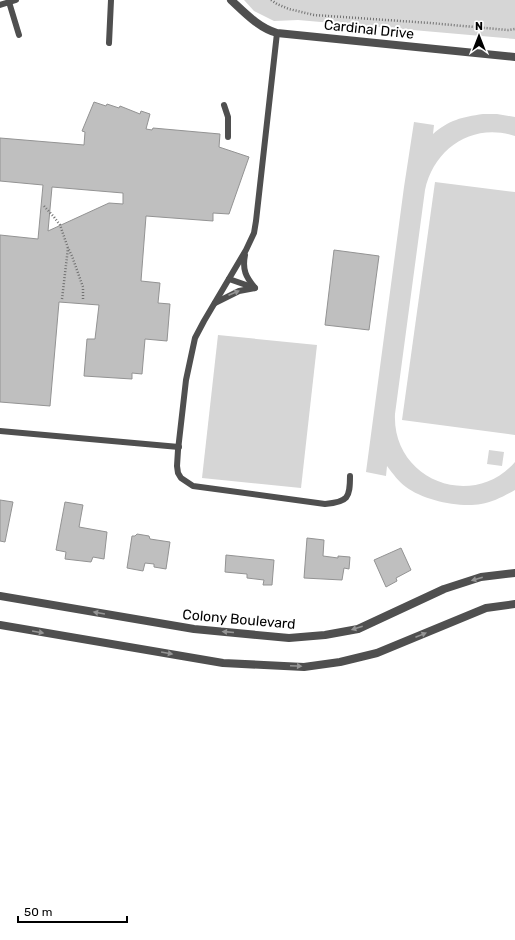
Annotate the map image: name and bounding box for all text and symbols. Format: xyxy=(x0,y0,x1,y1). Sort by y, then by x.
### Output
street label: Cardinal Drive xyxy=(323,16,415,43)
north arrow xyxy=(459,16,499,56)
text: N xyxy=(475,20,483,33)
one-way arrow xyxy=(229,290,241,296)
one-way arrow xyxy=(470,576,482,582)
street label: Colony Boulevard xyxy=(182,606,296,633)
one-way arrow xyxy=(93,610,105,616)
one-way arrow xyxy=(350,625,362,631)
one-way arrow xyxy=(32,629,45,635)
one-way arrow xyxy=(222,629,234,636)
one-way arrow xyxy=(415,631,427,637)
one-way arrow xyxy=(161,650,173,656)
one-way arrow xyxy=(290,663,302,670)
scale bar xyxy=(18,898,127,924)
text: 50 m xyxy=(24,905,52,919)

